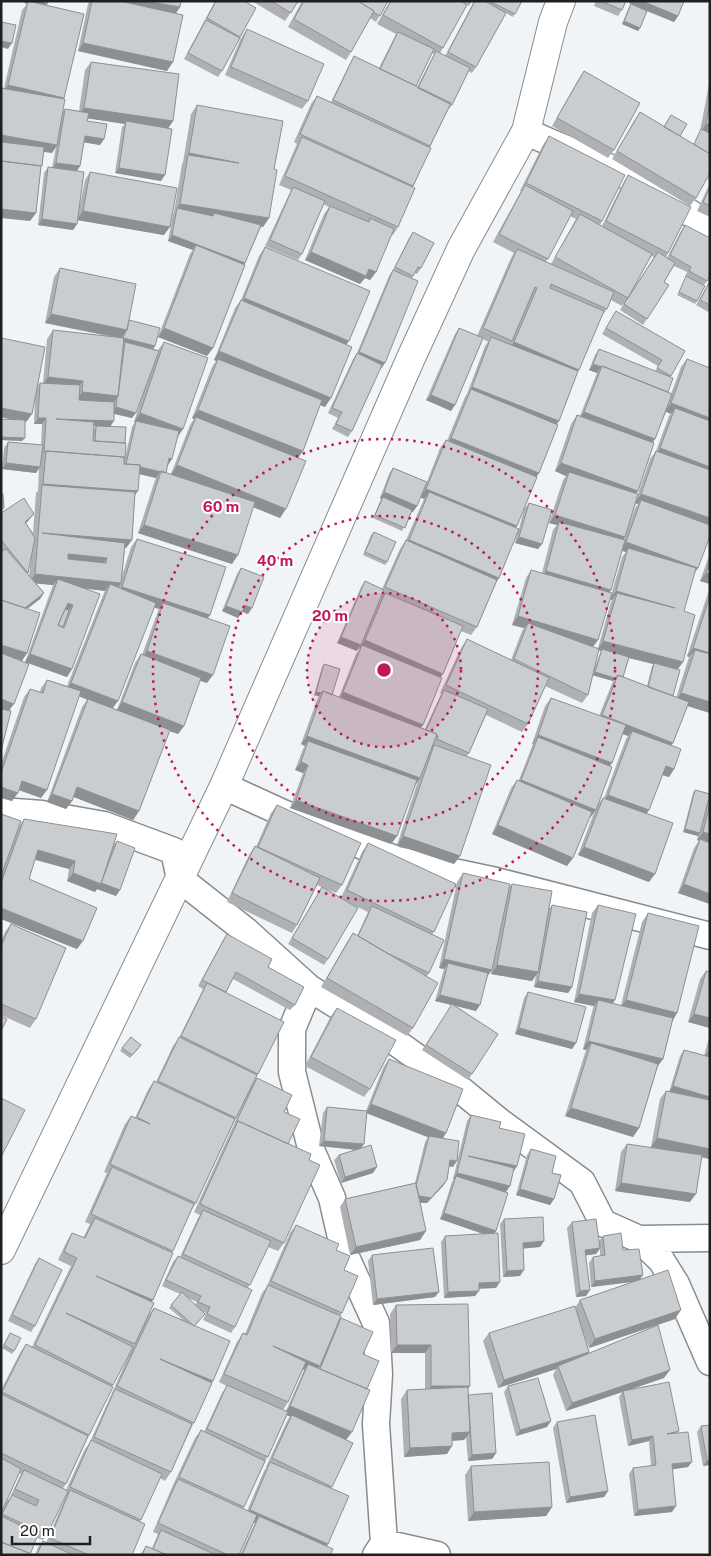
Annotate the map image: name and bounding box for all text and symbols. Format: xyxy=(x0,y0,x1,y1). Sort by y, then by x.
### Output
text: 60 m xyxy=(203,498,239,515)
text: 40 m xyxy=(257,552,293,569)
text: 20 m xyxy=(312,607,348,624)
centre of rings xyxy=(375,661,393,679)
scale bar xyxy=(12,1514,90,1546)
text: 20 m xyxy=(20,1522,55,1539)

